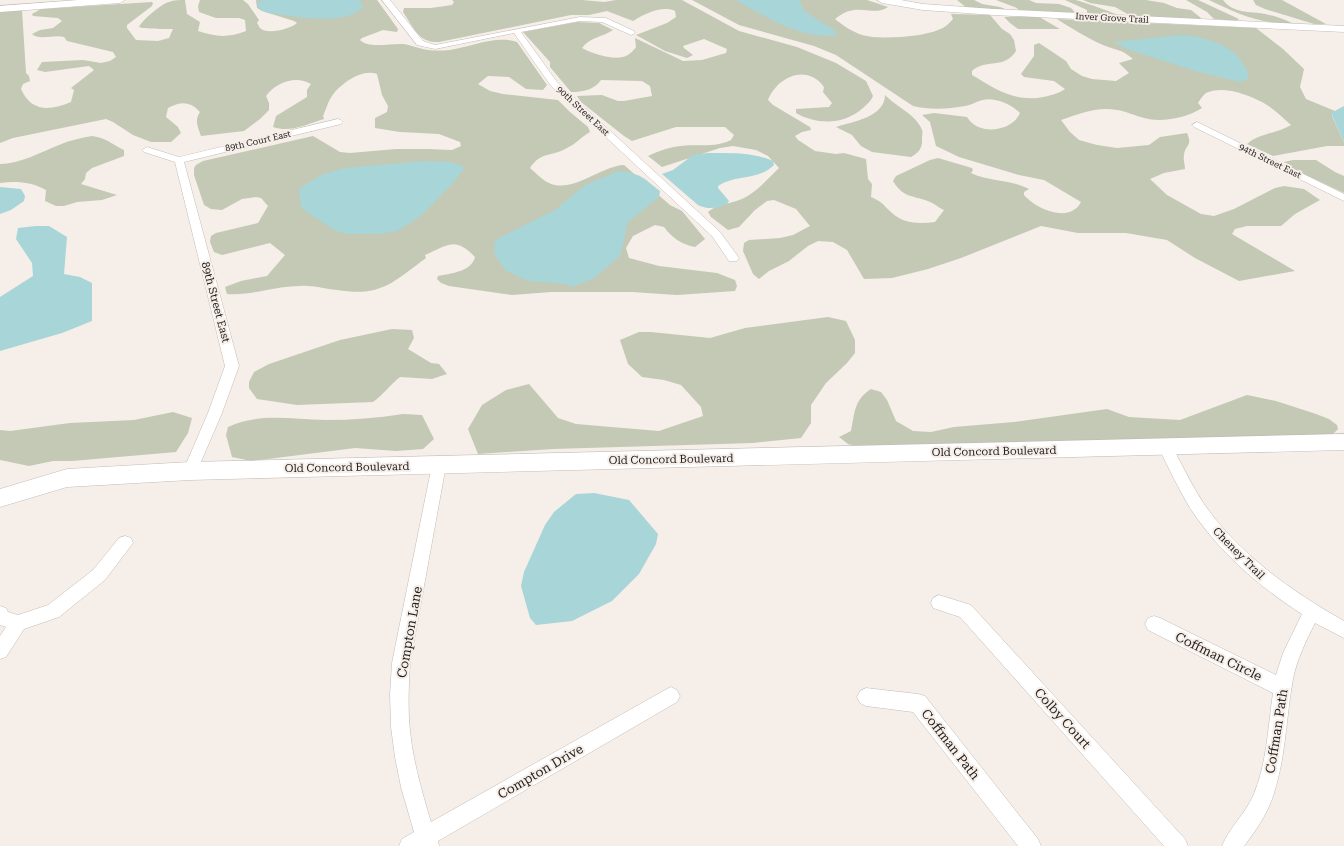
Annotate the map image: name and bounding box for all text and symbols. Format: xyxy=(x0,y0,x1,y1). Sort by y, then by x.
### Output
street label: Inver Grove Trail xyxy=(1075,11,1149,25)
street label: 90th Street East xyxy=(555,84,612,138)
street label: 89th Court East xyxy=(224,128,292,153)
street label: 94th Street East xyxy=(1237,142,1303,181)
street label: 89th Street East xyxy=(198,260,233,344)
street label: Old Concord Boulevard xyxy=(931,444,1057,459)
street label: Old Concord Boulevard xyxy=(608,452,734,467)
street label: Old Concord Boulevard xyxy=(284,460,410,475)
street label: Cheney Trail xyxy=(1210,525,1268,582)
street label: Compton Lane xyxy=(394,585,425,679)
street label: Coffman Circle xyxy=(1173,629,1265,684)
street label: Colby Court xyxy=(1032,685,1094,752)
street label: Coffman Path xyxy=(1262,687,1291,774)
street label: Coffman Path xyxy=(918,706,983,783)
street label: Compton Drive xyxy=(495,741,586,802)

